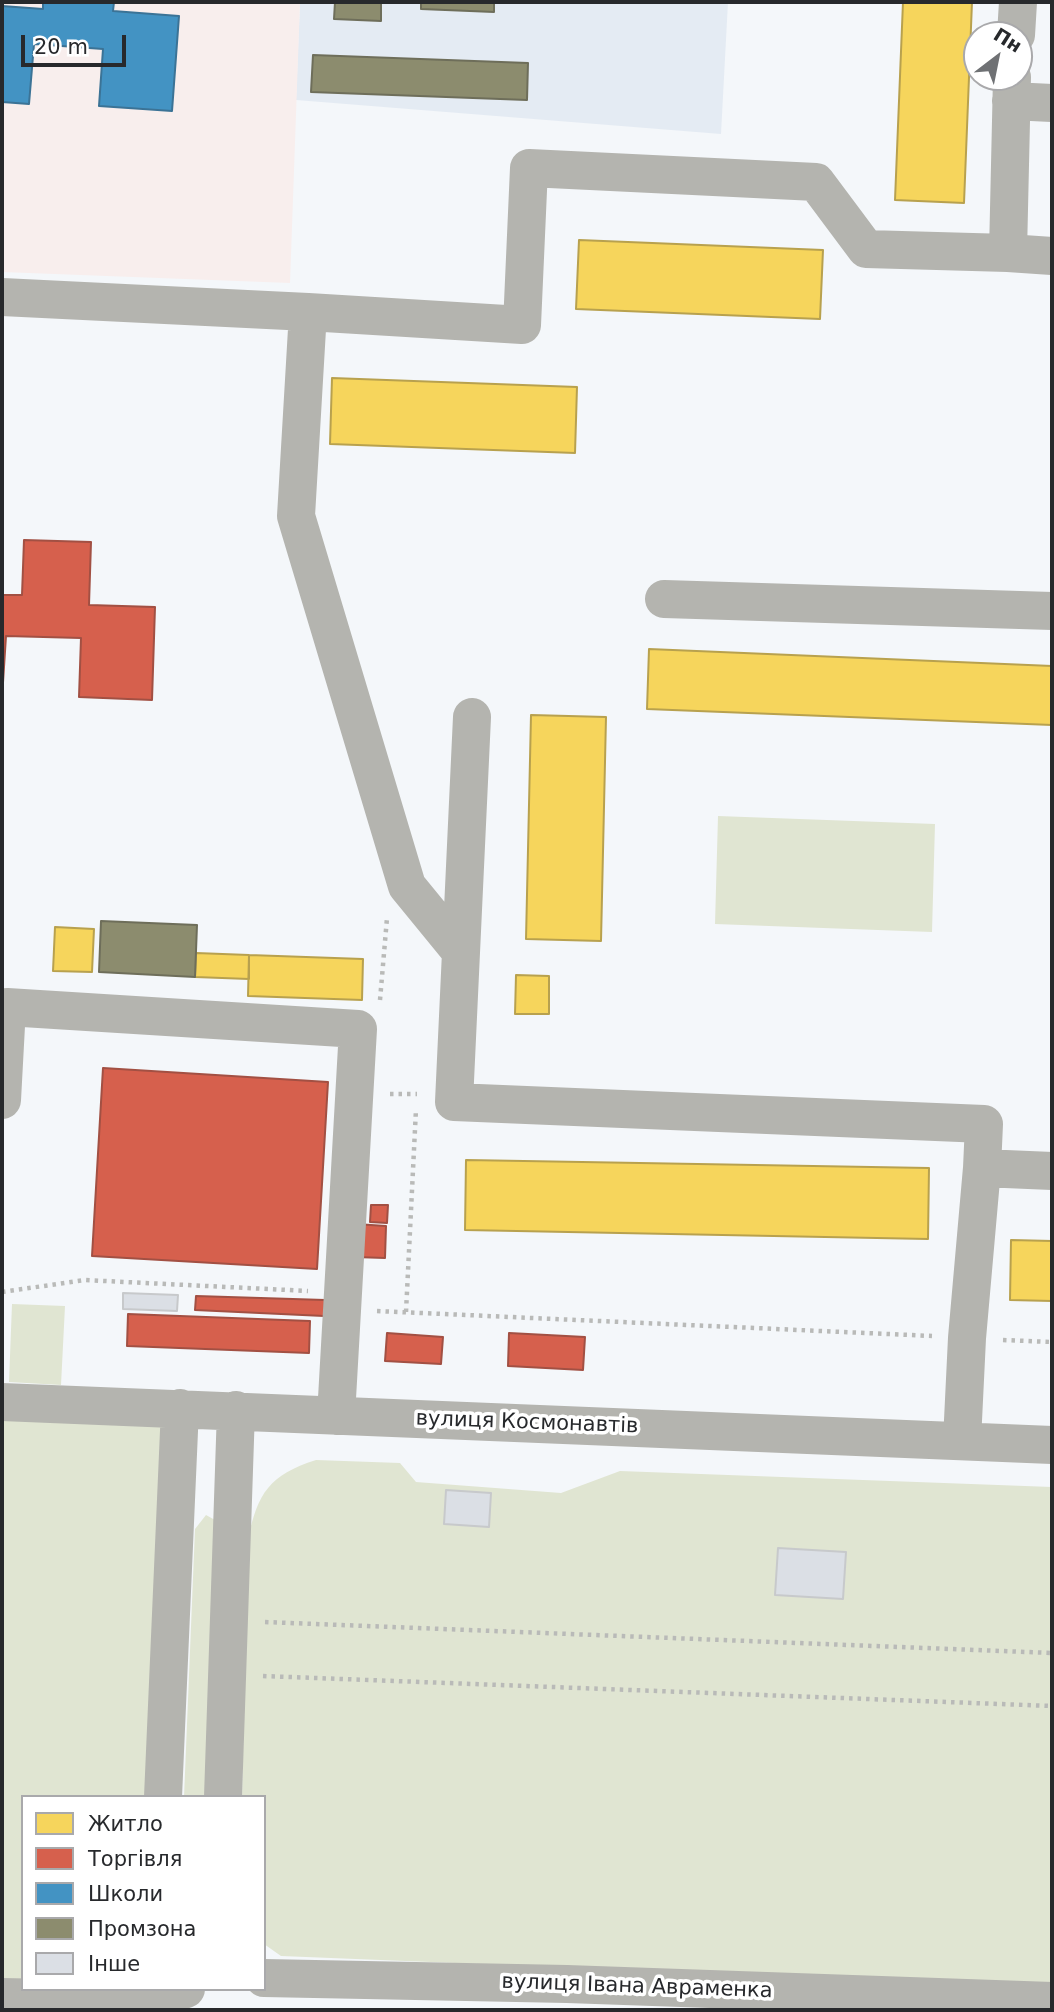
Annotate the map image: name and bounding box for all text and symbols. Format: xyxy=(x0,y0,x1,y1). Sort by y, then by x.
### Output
scale bar xyxy=(24,21,130,65)
north arrow xyxy=(963,21,1033,91)
text: Пн xyxy=(990,23,1026,57)
text: 20 m xyxy=(34,35,88,59)
street label: вулиця Космонавтів xyxy=(415,1407,639,1439)
legend xyxy=(21,1795,266,1991)
text: Житло xyxy=(88,1812,163,1836)
text: Торгівля xyxy=(88,1847,182,1871)
text: Школи xyxy=(88,1882,163,1906)
text: Промзона xyxy=(88,1917,196,1941)
text: Інше xyxy=(88,1952,140,1976)
street label: вулиця Івана Авраменка xyxy=(501,1970,773,2004)

